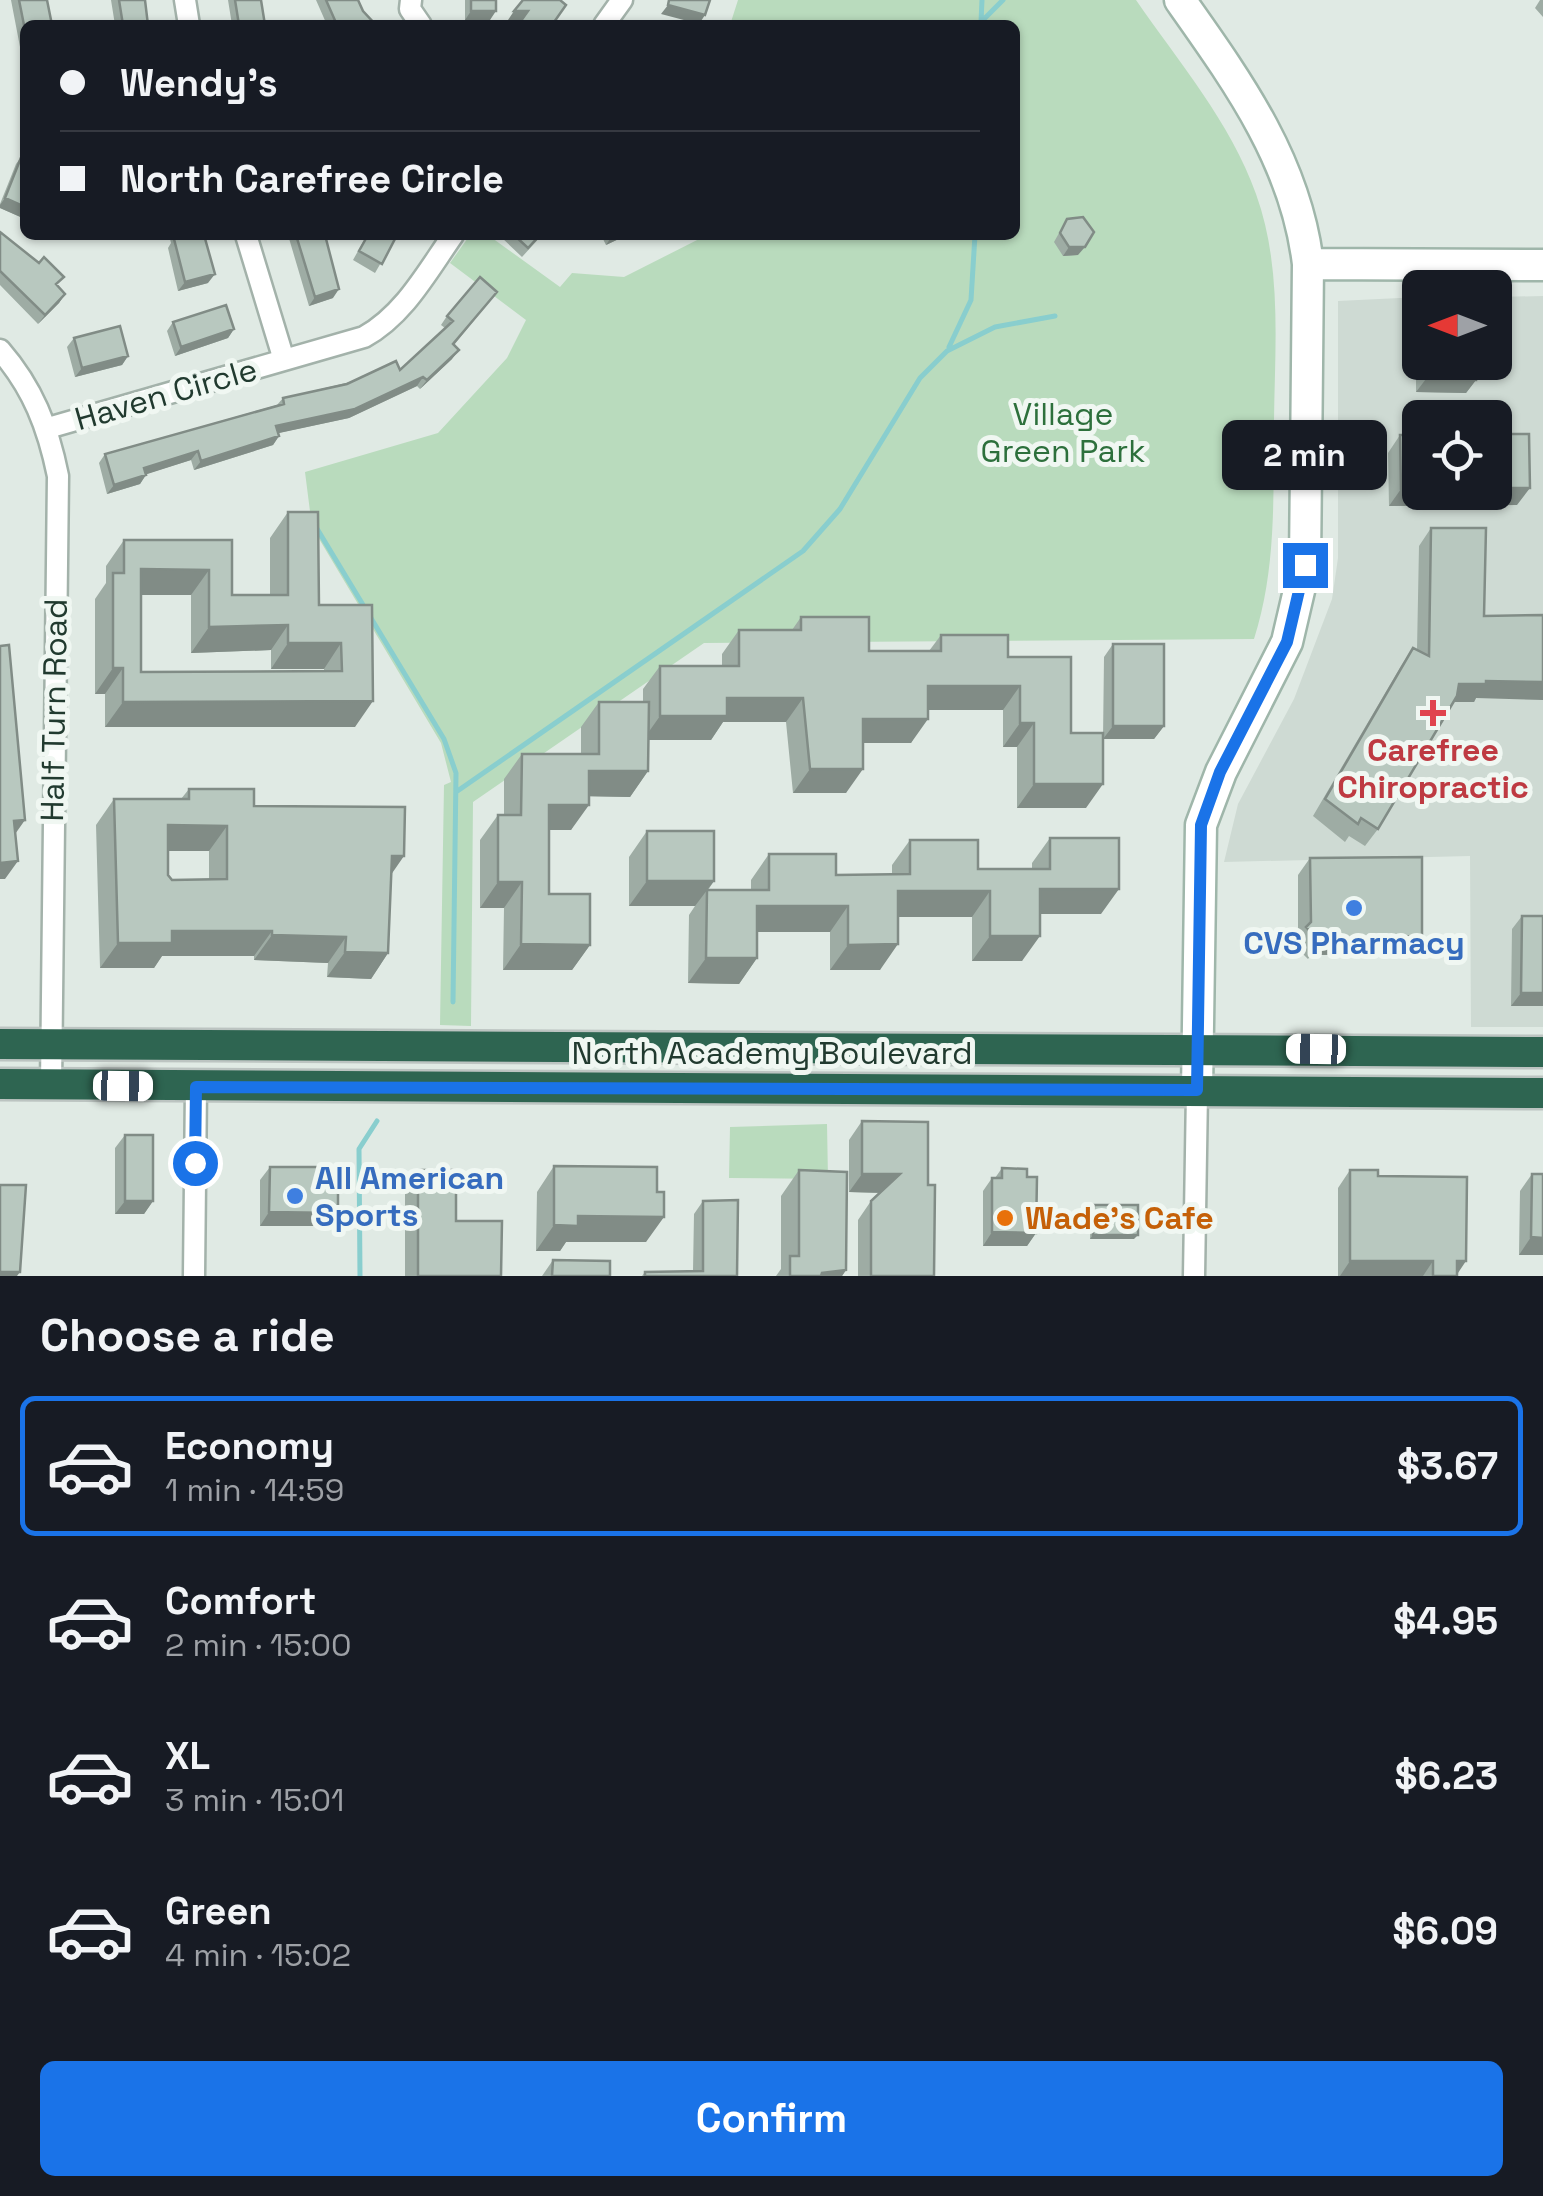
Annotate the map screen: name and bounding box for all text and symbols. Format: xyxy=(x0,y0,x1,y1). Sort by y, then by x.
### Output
text: Wendy's xyxy=(120,59,278,107)
text: North Carefree Circle xyxy=(120,155,504,203)
north arrow xyxy=(1402,270,1512,380)
map controls xyxy=(1402,270,1512,510)
street label: Haven Circle xyxy=(70,349,262,439)
park label: Village Green Park xyxy=(981,394,1145,471)
button: locate xyxy=(1402,400,1512,510)
callout: 2 min xyxy=(1222,420,1388,490)
text: 2 min xyxy=(1263,435,1346,475)
route end xyxy=(1283,543,1328,588)
street label: Half Turn Road xyxy=(32,598,76,822)
marker: Carefree Chiropractic xyxy=(1420,700,1446,726)
place label: Carefree Chiropractic xyxy=(1337,730,1529,807)
marker: CVS Pharmacy xyxy=(1343,897,1365,919)
place label: CVS Pharmacy xyxy=(1243,923,1465,963)
street label: North Academy Boulevard xyxy=(572,1033,973,1073)
car xyxy=(1286,1033,1346,1065)
car xyxy=(93,1070,153,1102)
route start xyxy=(173,1141,218,1186)
place label: All American Sports xyxy=(315,1158,504,1235)
marker: All American Sports xyxy=(284,1185,306,1207)
place label: Wade's Cafe xyxy=(1025,1198,1214,1238)
marker: Wade's Cafe xyxy=(994,1207,1016,1229)
text: Choose a ride xyxy=(40,1307,335,1364)
icon: car xyxy=(45,1421,135,1511)
text: Economy xyxy=(165,1422,334,1470)
text: $3.67 xyxy=(1397,1442,1498,1490)
text: 1 min · 14:59 xyxy=(165,1470,344,1510)
icon: car xyxy=(45,1576,135,1666)
text: Comfort xyxy=(165,1577,316,1625)
text: $4.95 xyxy=(1393,1597,1498,1645)
text: 2 min · 15:00 xyxy=(165,1625,352,1665)
icon: car xyxy=(45,1731,135,1821)
text: XL xyxy=(165,1732,210,1780)
text: $6.23 xyxy=(1395,1752,1498,1800)
text: 3 min · 15:01 xyxy=(165,1780,345,1820)
icon: car xyxy=(45,1886,135,1976)
text: Green xyxy=(165,1887,272,1935)
text: $6.09 xyxy=(1393,1907,1498,1955)
text: 4 min · 15:02 xyxy=(165,1935,351,1975)
button: Confirm xyxy=(40,2061,1503,2176)

